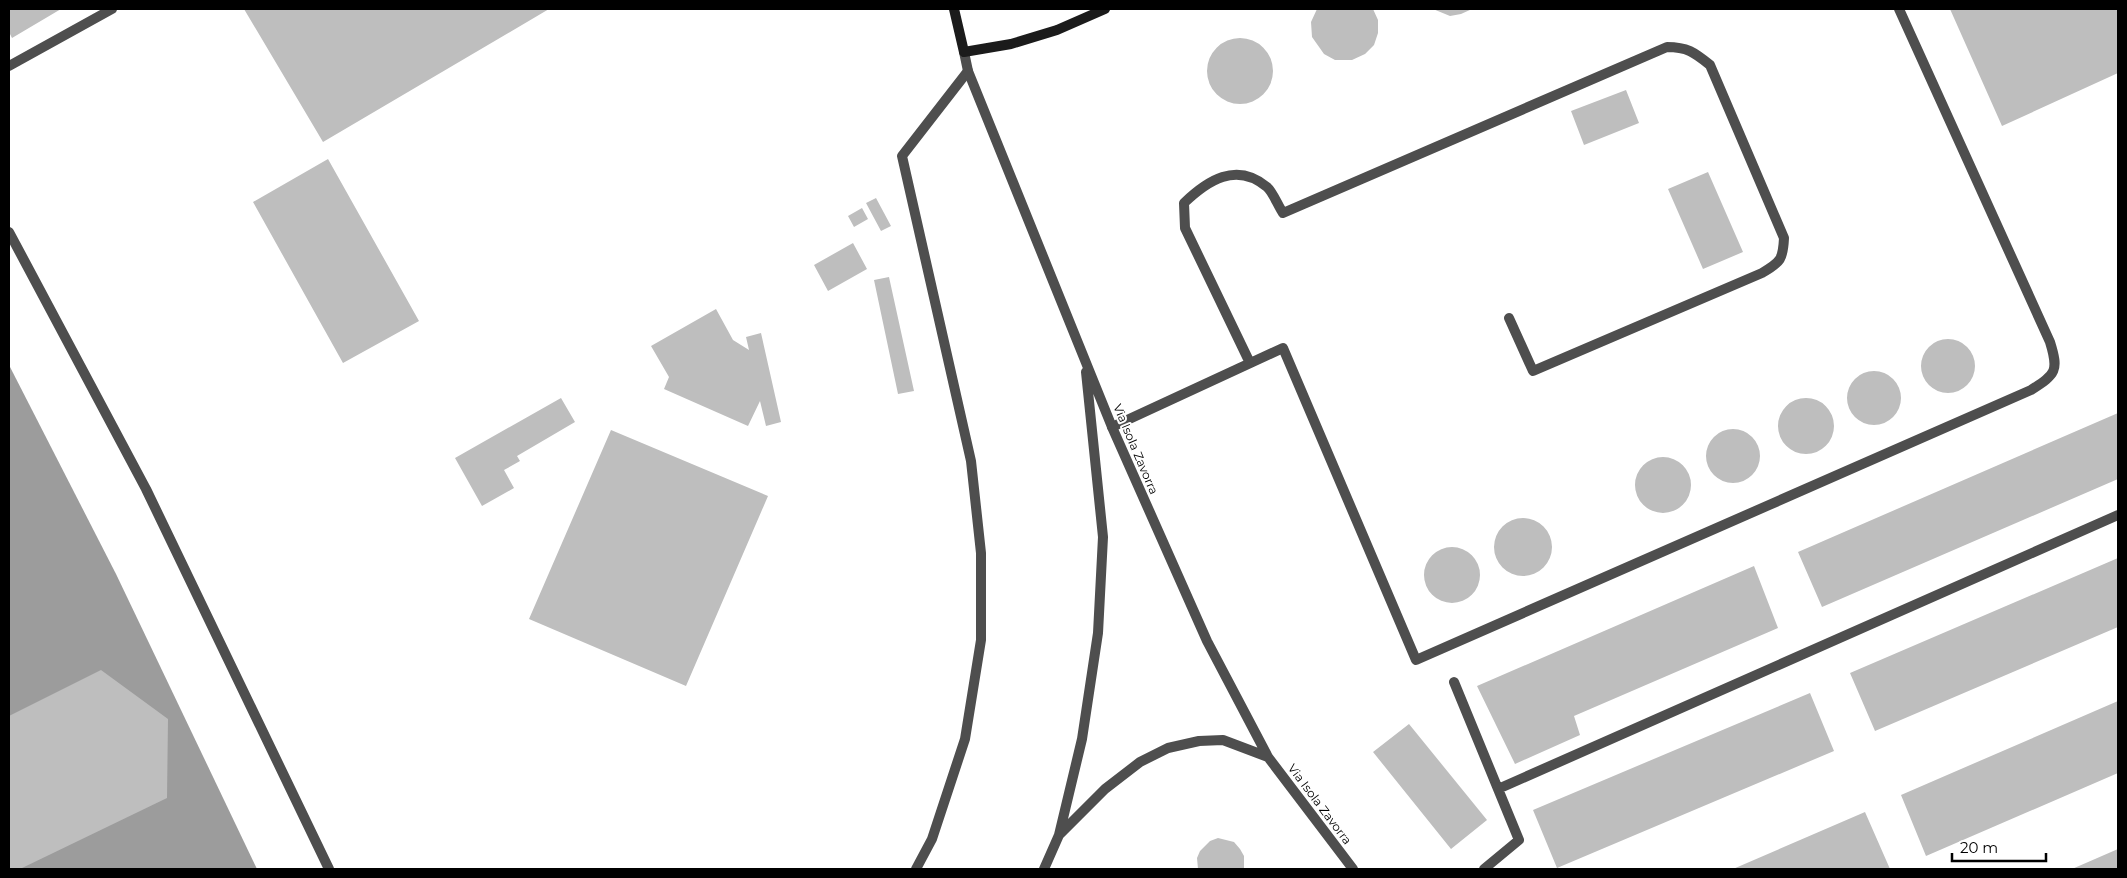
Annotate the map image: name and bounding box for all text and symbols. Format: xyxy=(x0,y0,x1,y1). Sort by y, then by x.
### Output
street label: Via Isola Zavorra xyxy=(1110,402,1162,496)
street label: Via Isola Zavorra xyxy=(1285,761,1355,847)
scale bar xyxy=(1952,830,2046,862)
text: 20 m xyxy=(1960,838,1998,857)

